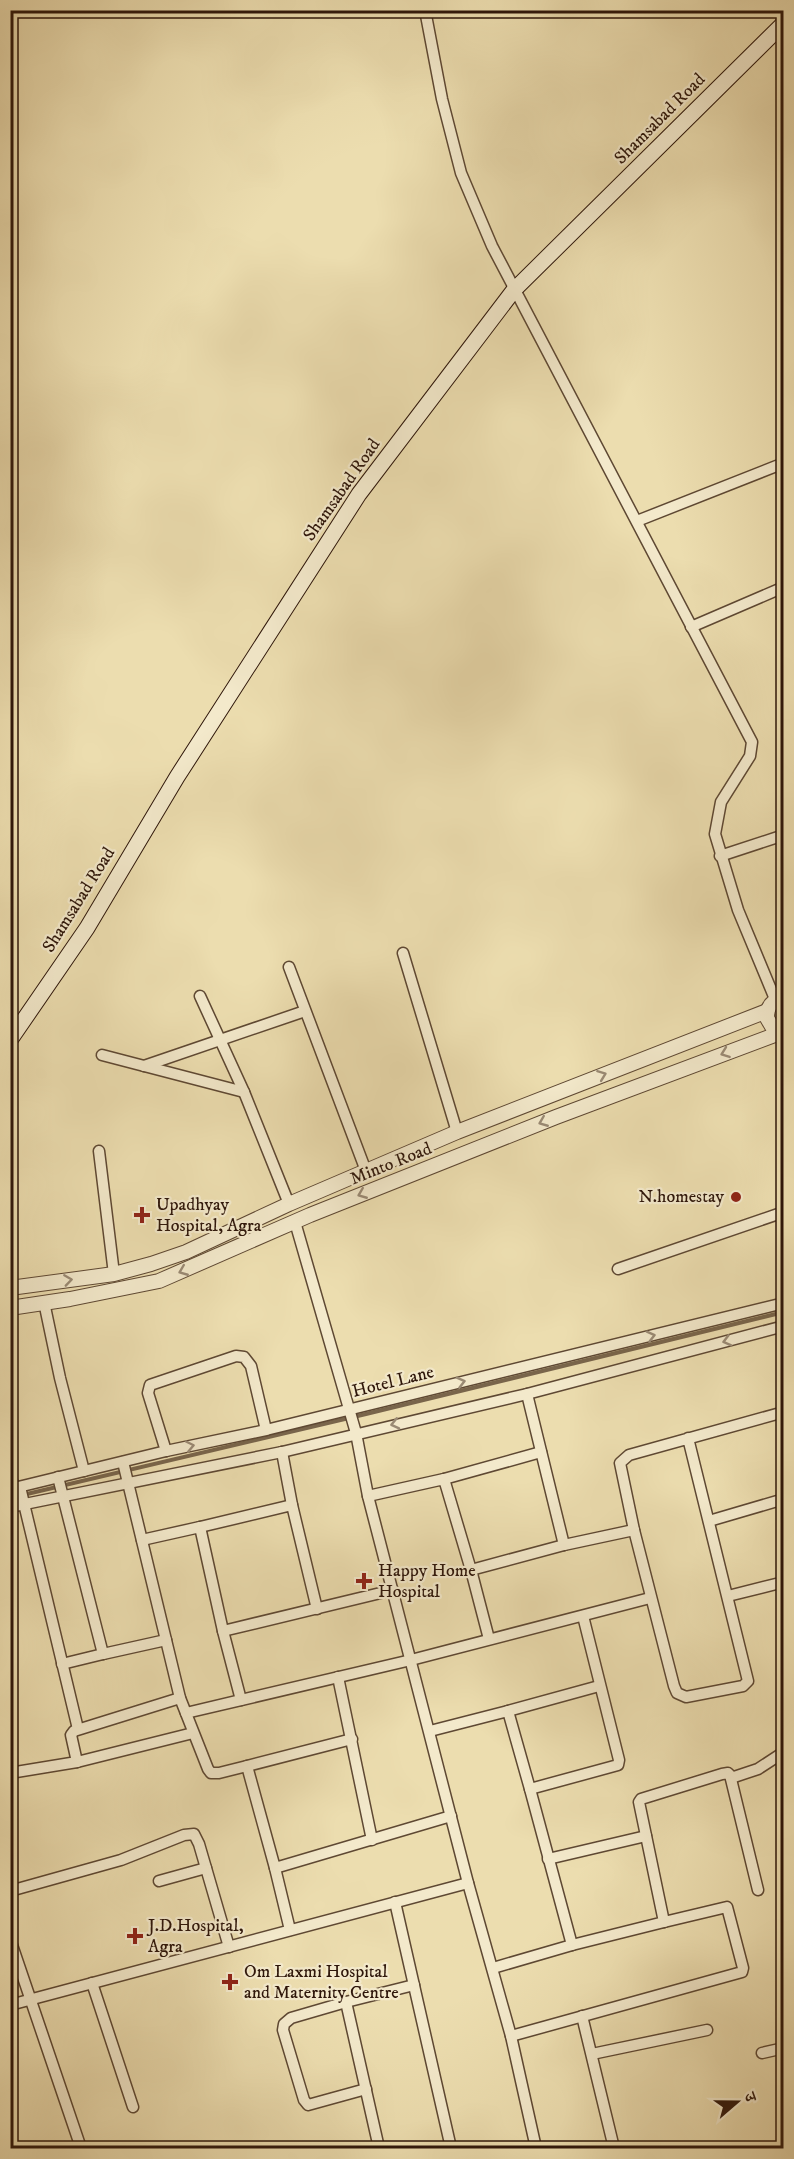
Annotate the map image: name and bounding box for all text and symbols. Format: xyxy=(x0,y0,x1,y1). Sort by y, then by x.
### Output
street label: Shamsabad Road xyxy=(610,69,710,169)
street label: Shamsabad Road xyxy=(299,435,385,545)
street label: Shamsabad Road xyxy=(38,843,120,957)
one-way arrow xyxy=(721,1046,732,1058)
one-way arrow xyxy=(596,1070,606,1083)
one-way arrow xyxy=(538,1115,549,1127)
street label: Minto Road xyxy=(347,1138,435,1190)
place label: N.homestay xyxy=(638,1186,724,1208)
one-way arrow xyxy=(357,1187,368,1200)
marker: N.homestay xyxy=(729,1190,743,1204)
place label: Upadhyay Hospital, Agra xyxy=(156,1194,262,1237)
marker: Upadhyay Hospital, Agra xyxy=(133,1206,151,1224)
one-way arrow xyxy=(178,1264,189,1276)
one-way arrow xyxy=(64,1275,73,1287)
one-way arrow xyxy=(646,1330,656,1343)
one-way arrow xyxy=(722,1334,733,1346)
street label: Hotel Lane xyxy=(350,1361,436,1403)
one-way arrow xyxy=(456,1376,466,1389)
one-way arrow xyxy=(390,1417,400,1430)
one-way arrow xyxy=(185,1440,195,1453)
place label: Happy Home Hospital xyxy=(378,1560,476,1603)
marker: Happy Home Hospital xyxy=(355,1572,373,1590)
place label: J.D.Hospital, Agra xyxy=(146,1915,244,1958)
marker: J.D.Hospital, Agra xyxy=(126,1927,144,1945)
place label: Om Laxmi Hospital and Maternity Centre xyxy=(244,1961,399,2004)
marker: Om Laxmi Hospital and Maternity Centre xyxy=(221,1973,239,1991)
north arrow xyxy=(707,2072,767,2132)
text: उ xyxy=(739,2089,762,2106)

